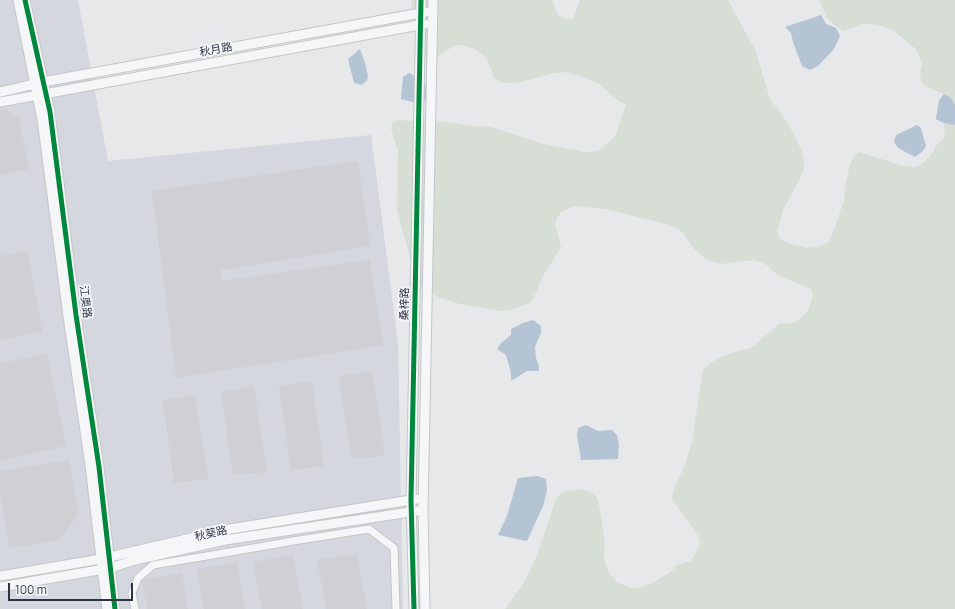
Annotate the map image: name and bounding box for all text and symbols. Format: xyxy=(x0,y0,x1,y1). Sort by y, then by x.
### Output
street label: 秋月路 xyxy=(199,41,233,59)
street label: 江奥路 xyxy=(76,285,94,319)
street label: 桑梓路 xyxy=(398,287,412,321)
street label: 秋葵路 xyxy=(193,524,229,544)
scale bar xyxy=(10,575,135,601)
text: 100 m xyxy=(15,581,47,598)

